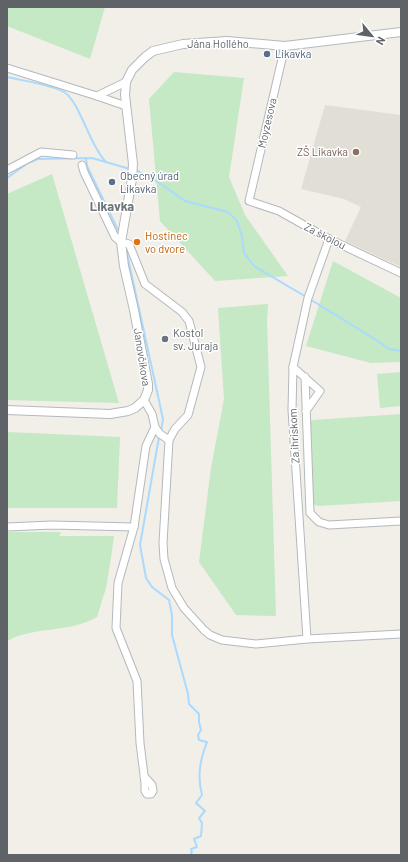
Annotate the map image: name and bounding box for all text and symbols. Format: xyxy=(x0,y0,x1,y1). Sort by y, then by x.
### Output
north arrow xyxy=(352,16,392,56)
text: N xyxy=(374,35,389,47)
street label: Jána Hollého xyxy=(187,37,249,50)
place label: Likavka xyxy=(275,47,311,60)
marker: Likavka xyxy=(262,49,272,59)
street label: Moyzesova xyxy=(254,96,279,149)
place label: ZŠ Likavka xyxy=(297,145,348,158)
marker: ZŠ Likavka xyxy=(351,147,361,157)
place label: Obecný úrad Likavka xyxy=(120,169,179,195)
marker: Obecný úrad Likavka xyxy=(107,177,117,187)
district label: Likavka xyxy=(90,198,134,214)
street label: Za školou xyxy=(302,220,348,252)
place label: Hostinec vo dvore xyxy=(145,229,188,255)
marker: Hostinec vo dvore xyxy=(132,237,142,247)
place label: Kostol sv. Juraja xyxy=(173,326,218,352)
street label: Janovčíkova xyxy=(131,327,153,387)
marker: Kostol sv. Juraja xyxy=(160,334,170,344)
street label: Za ihriskom xyxy=(286,408,301,464)

